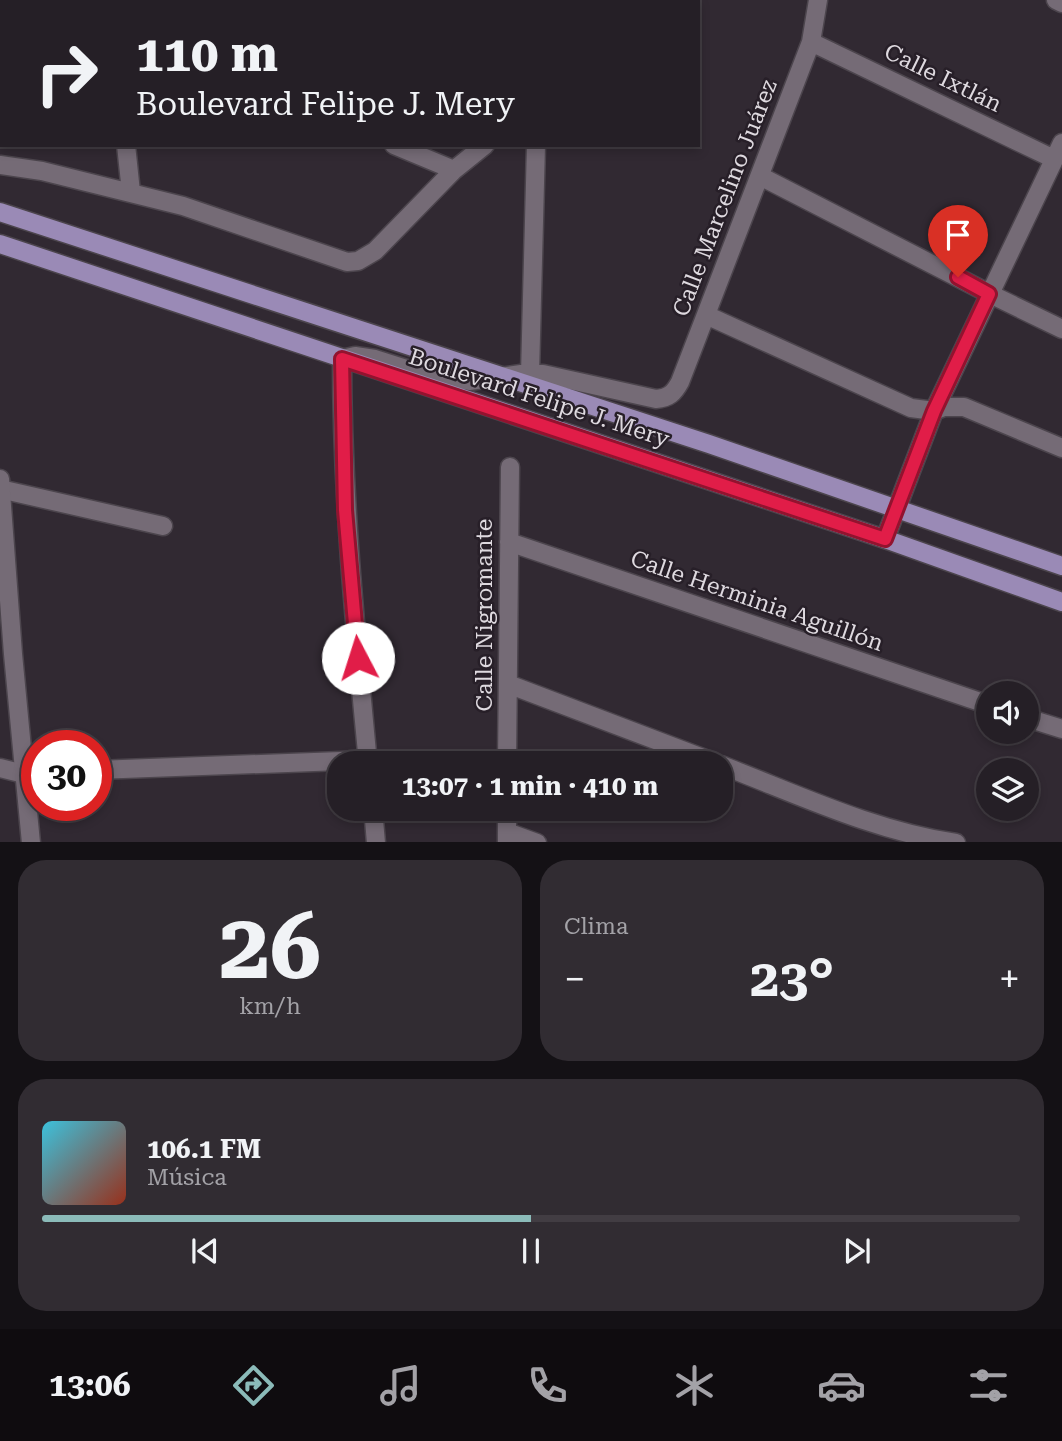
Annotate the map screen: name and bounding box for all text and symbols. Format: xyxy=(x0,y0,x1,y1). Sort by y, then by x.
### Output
text: 110 m xyxy=(136,26,278,83)
icon: right xyxy=(21,28,112,119)
street label: Calle Ixtlán xyxy=(880,38,1006,118)
street label: Calle Marcelino Juárez xyxy=(667,76,783,320)
text: Boulevard Felipe J. Mery xyxy=(136,85,515,123)
pin xyxy=(928,205,988,277)
icon: arrive xyxy=(939,216,977,254)
street label: Boulevard Felipe J. Mery xyxy=(405,343,673,453)
street label: Calle Nigromante xyxy=(471,518,498,712)
street label: Calle Herminia Aguillón xyxy=(627,545,887,657)
position arrow xyxy=(321,621,395,695)
map controls xyxy=(976,681,1039,821)
button: sound xyxy=(976,681,1039,744)
speed limit sign: 30 xyxy=(21,730,112,821)
button: layers xyxy=(976,758,1039,821)
text: 13:07 · 1 min · 410 m xyxy=(402,771,658,801)
text: 26 xyxy=(219,894,321,1000)
text: Clima xyxy=(564,913,628,940)
text: 23° xyxy=(750,948,834,1009)
text: − xyxy=(564,957,585,1001)
text: + xyxy=(999,957,1020,1001)
text: km/h xyxy=(239,993,301,1020)
text: 106.1 FM xyxy=(147,1134,261,1164)
text: Música xyxy=(147,1164,227,1191)
icon: previous xyxy=(186,1232,224,1270)
icon: pause xyxy=(512,1232,550,1270)
icon: next xyxy=(838,1232,876,1270)
icon: directions xyxy=(229,1361,278,1410)
icon: music xyxy=(376,1361,425,1410)
icon: phone xyxy=(523,1361,572,1410)
icon: climate xyxy=(670,1361,719,1410)
icon: car xyxy=(817,1361,866,1410)
icon: filters xyxy=(964,1361,1013,1410)
text: 13:06 xyxy=(49,1366,131,1404)

